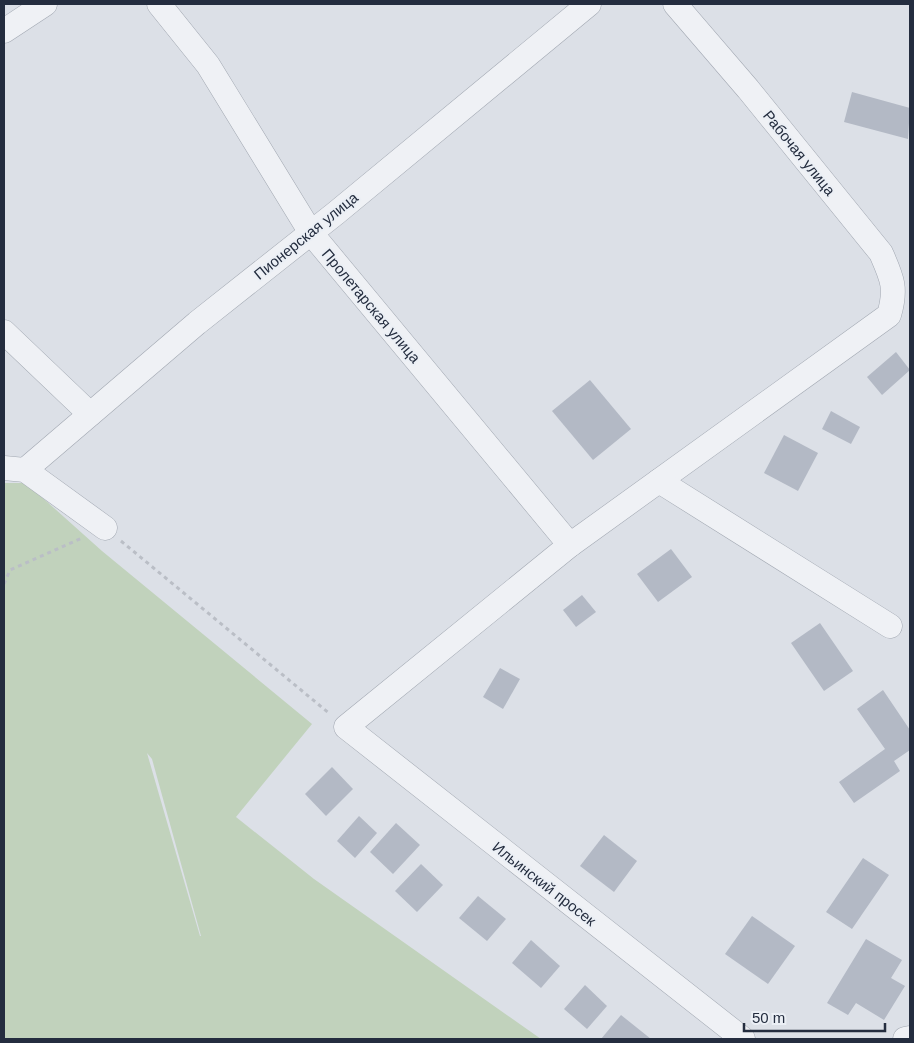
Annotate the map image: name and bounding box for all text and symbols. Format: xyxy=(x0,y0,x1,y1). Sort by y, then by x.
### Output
street label: Рабочая улица xyxy=(760,107,839,199)
street label: Пионерская улица xyxy=(250,188,362,283)
street label: Пролетарская улица xyxy=(319,245,424,367)
street label: Ильинский просек xyxy=(489,838,600,929)
scale bar xyxy=(744,1000,885,1032)
text: 50 m xyxy=(752,1009,785,1026)

